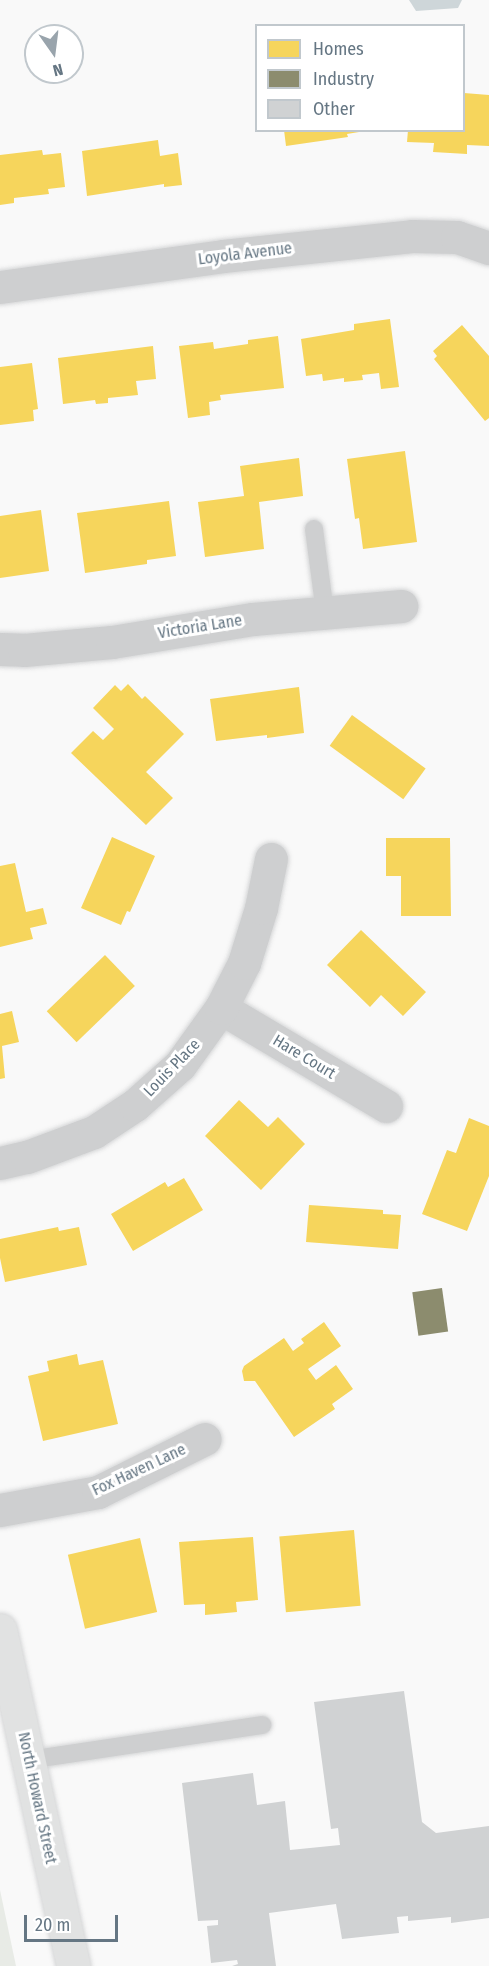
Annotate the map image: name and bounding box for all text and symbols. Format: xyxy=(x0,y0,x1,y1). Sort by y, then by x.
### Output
north arrow xyxy=(24,24,84,84)
legend xyxy=(255,24,465,132)
text: Homes xyxy=(313,38,364,60)
text: N xyxy=(51,60,65,80)
text: Industry xyxy=(313,68,374,90)
text: Other xyxy=(313,98,355,120)
street label: Loyola Avenue xyxy=(197,239,293,269)
street label: Victoria Lane xyxy=(157,611,243,643)
street label: Hare Court xyxy=(269,1031,339,1083)
street label: Louis Place xyxy=(140,1035,204,1101)
street label: Fox Haven Lane xyxy=(89,1440,189,1500)
street label: North Howard Street xyxy=(14,1730,60,1866)
scale bar xyxy=(27,1903,122,1941)
text: 20 m xyxy=(35,1914,70,1936)

